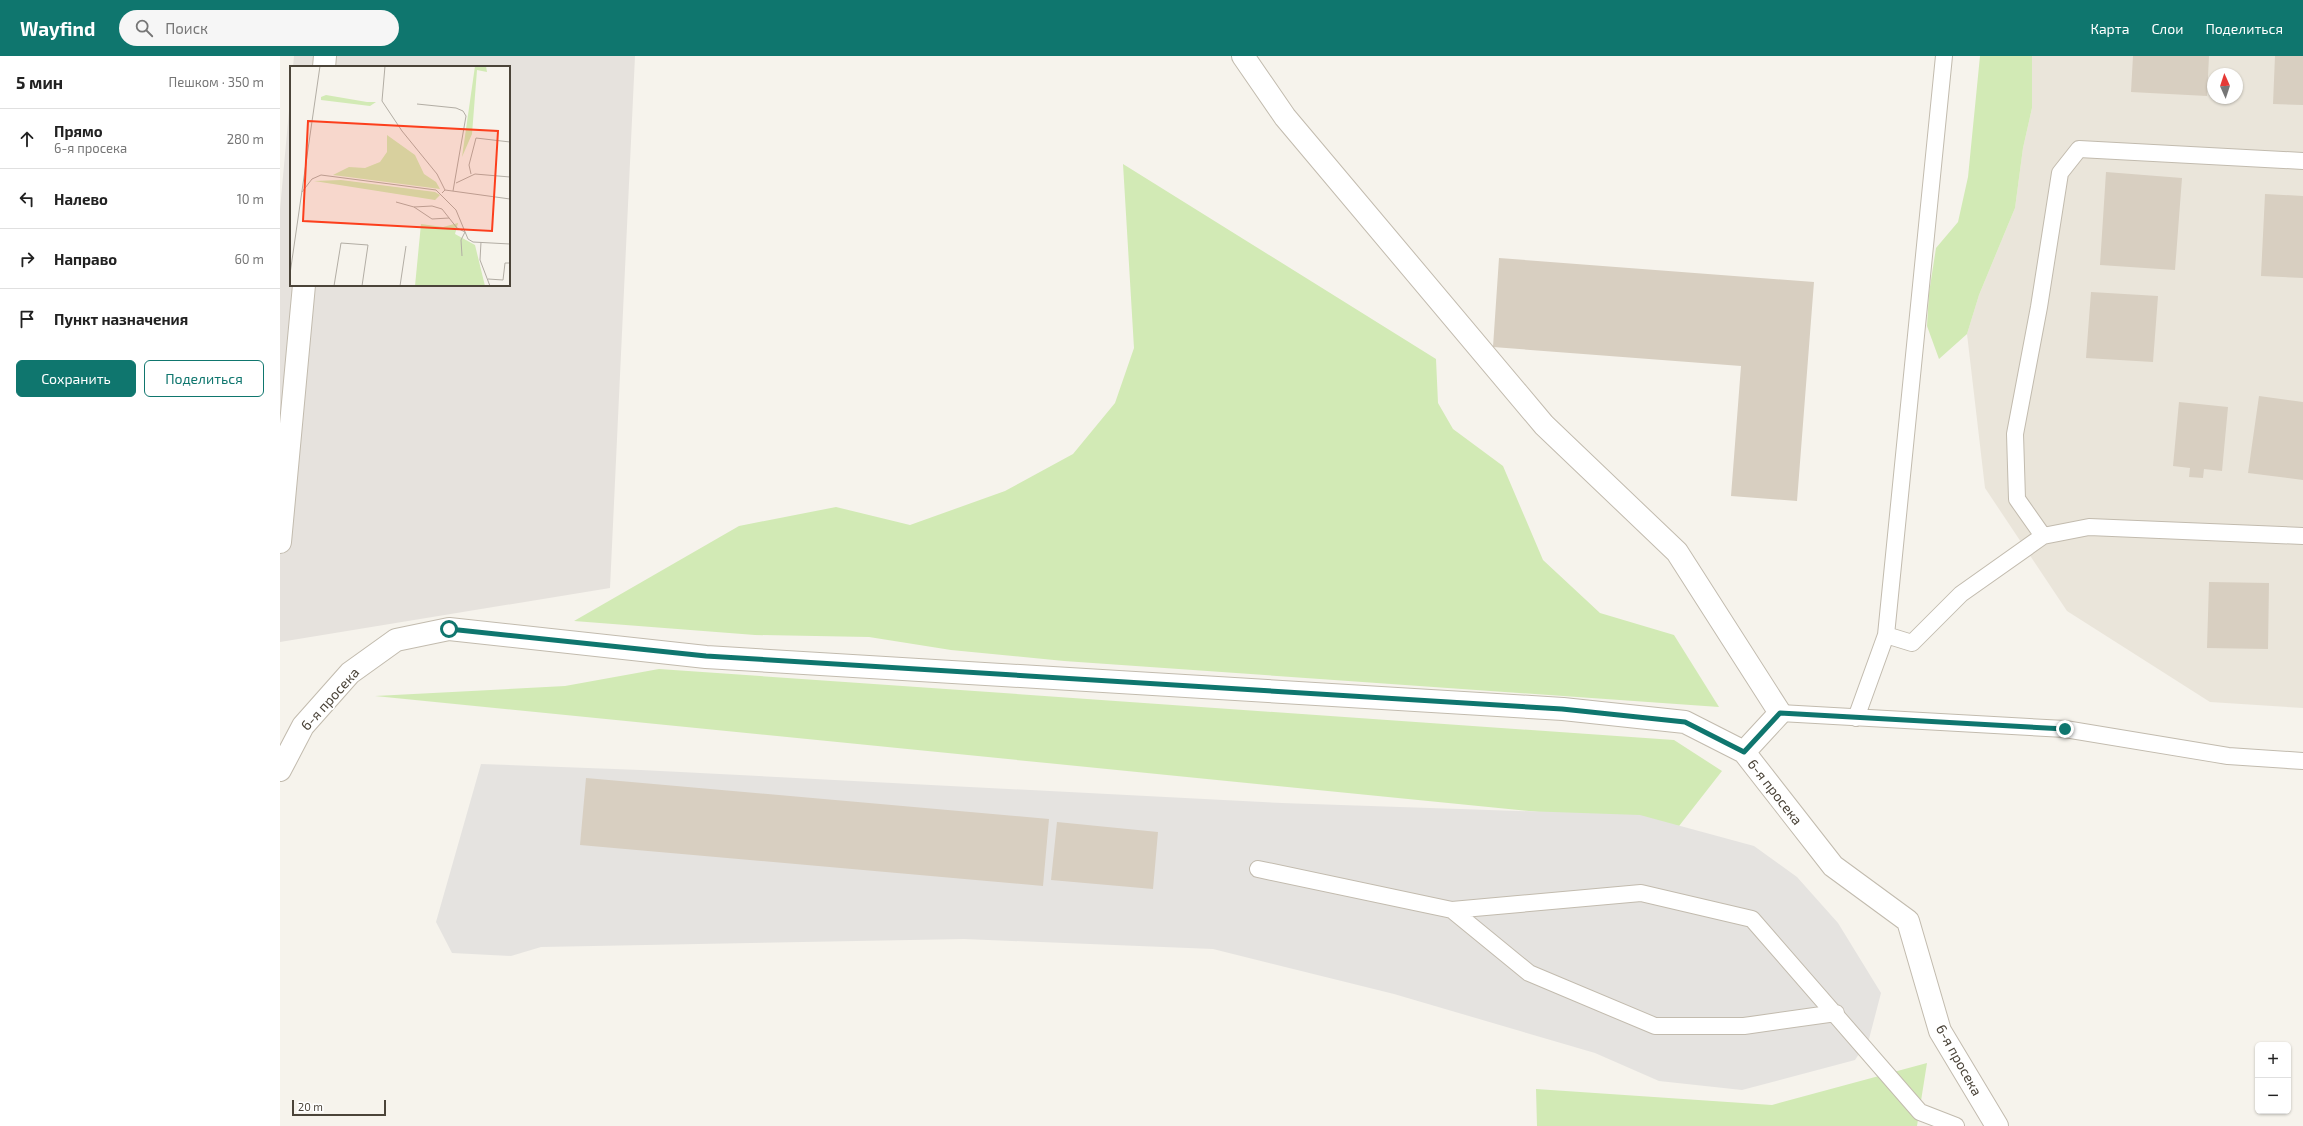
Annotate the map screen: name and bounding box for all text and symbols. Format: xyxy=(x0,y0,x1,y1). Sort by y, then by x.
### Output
search box xyxy=(119,10,399,46)
text: Wayfind xyxy=(20,17,95,40)
icon: search xyxy=(133,17,155,39)
text: Поиск xyxy=(165,19,208,37)
text: Карта xyxy=(2090,20,2129,37)
text: Слои xyxy=(2151,20,2183,37)
text: Поделиться xyxy=(2205,20,2283,37)
inset map xyxy=(290,66,510,286)
north arrow xyxy=(2207,68,2243,104)
text: 5 мин xyxy=(16,72,63,92)
text: Пешком · 350 m xyxy=(169,74,264,90)
text: Прямо xyxy=(54,122,103,140)
icon: ahead xyxy=(16,128,38,150)
text: 280 m xyxy=(227,131,264,147)
text: 6-я просека xyxy=(54,140,127,156)
icon: left xyxy=(16,188,38,210)
text: Налево xyxy=(54,190,108,208)
text: 10 m xyxy=(237,191,264,207)
icon: right xyxy=(16,248,38,270)
text: Направо xyxy=(54,250,117,268)
text: 60 m xyxy=(234,251,264,267)
icon: arrive xyxy=(16,308,38,330)
text: Пункт назначения xyxy=(54,310,188,328)
button: Сохранить xyxy=(16,360,136,397)
button: Поделиться xyxy=(144,360,264,397)
route start xyxy=(440,620,458,638)
street label: 6-я просека xyxy=(297,664,362,734)
route end xyxy=(2056,720,2074,738)
street label: 6-я просека xyxy=(1744,755,1806,828)
street label: 6-я просека xyxy=(1933,1021,1986,1098)
map controls xyxy=(2255,1042,2291,1114)
button: + xyxy=(2255,1042,2291,1078)
button: − xyxy=(2255,1078,2291,1114)
scale bar xyxy=(292,1098,386,1117)
text: 20 m xyxy=(298,1100,323,1113)

